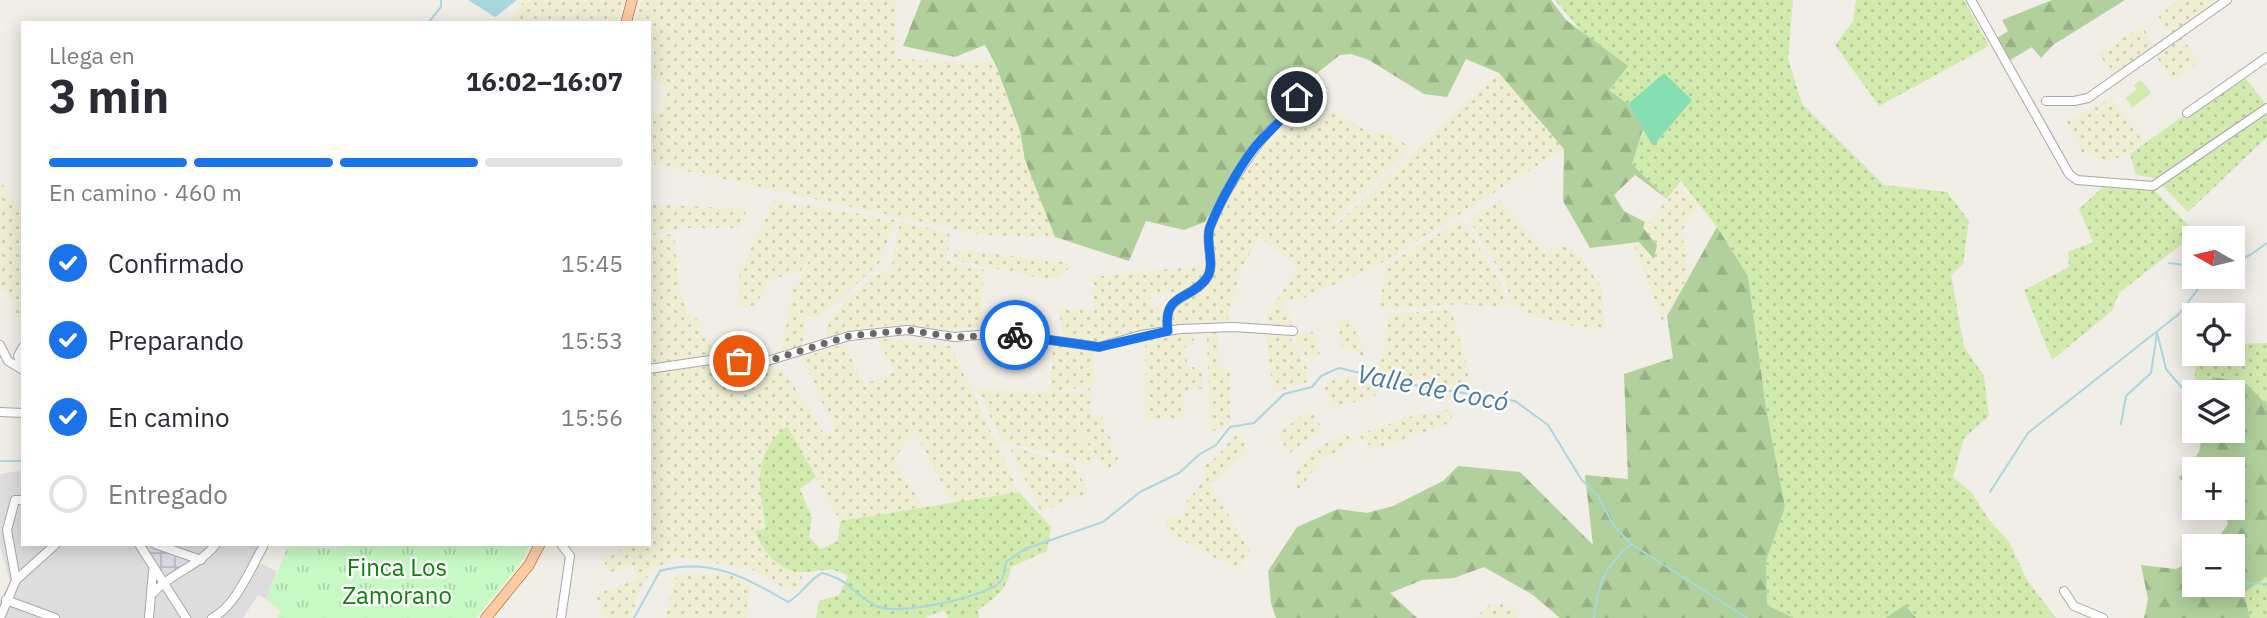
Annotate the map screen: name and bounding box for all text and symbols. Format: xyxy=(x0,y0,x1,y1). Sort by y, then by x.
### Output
text: Llega en xyxy=(49,40,135,70)
text: 16:02–16:07 xyxy=(466,64,623,98)
text: 3 min xyxy=(49,66,169,126)
pin xyxy=(1267,67,1327,127)
icon: home xyxy=(1278,78,1316,116)
text: En camino · 460 m xyxy=(49,177,242,207)
north arrow xyxy=(2182,226,2245,289)
map controls xyxy=(2182,226,2245,597)
icon: check xyxy=(49,244,87,282)
text: Confirmado xyxy=(108,246,244,280)
text: 15:45 xyxy=(561,248,623,278)
courier xyxy=(980,300,1050,370)
button: locate xyxy=(2182,303,2245,366)
icon: bike xyxy=(996,316,1034,354)
icon: check xyxy=(49,321,87,359)
text: Preparando xyxy=(108,323,244,357)
text: 15:53 xyxy=(561,325,623,355)
pin xyxy=(709,331,769,391)
icon: bag xyxy=(720,342,758,380)
water label: Valle de Cocó xyxy=(1354,356,1512,418)
button: layers xyxy=(2182,380,2245,443)
icon: check xyxy=(49,398,87,436)
text: En camino xyxy=(108,400,230,434)
text: 15:56 xyxy=(561,402,623,432)
button: + xyxy=(2182,457,2245,520)
text: Entregado xyxy=(108,477,228,511)
button: − xyxy=(2182,534,2245,597)
park label: Finca Los Zamorano xyxy=(342,551,452,611)

